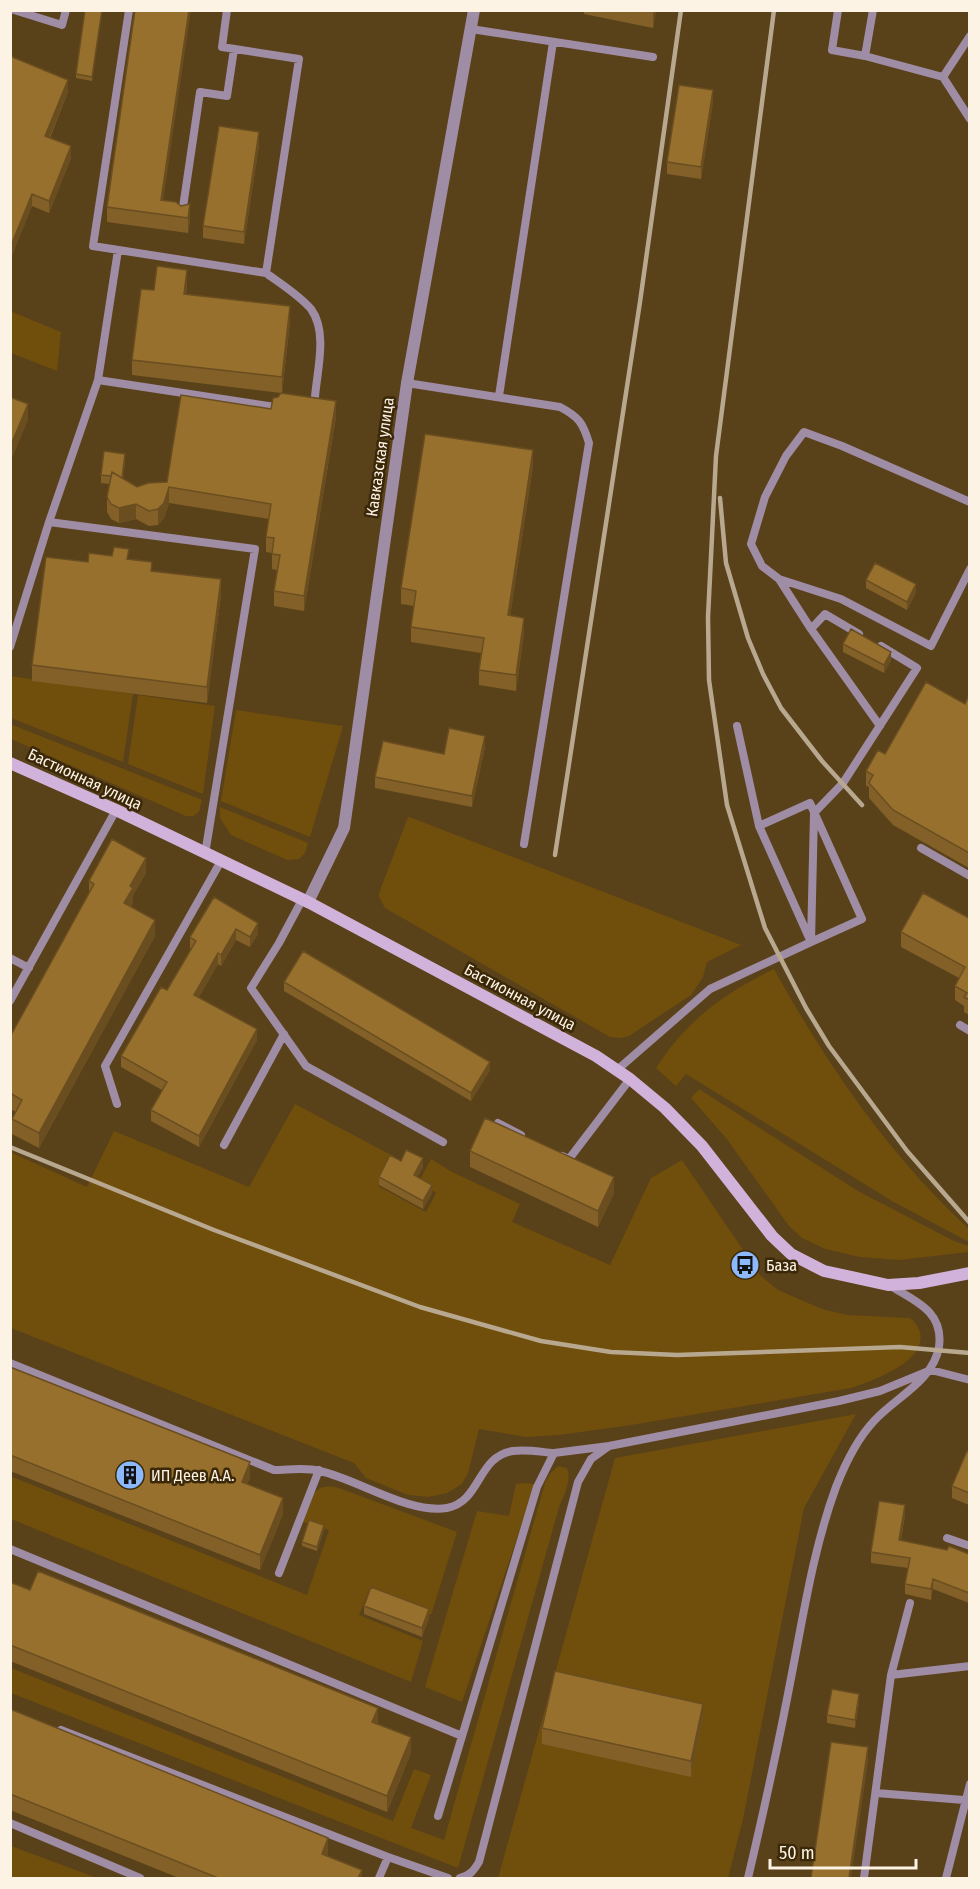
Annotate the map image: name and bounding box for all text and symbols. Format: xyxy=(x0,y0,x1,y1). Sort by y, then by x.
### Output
street label: Кавказская улица xyxy=(362,396,398,518)
street label: Бастионная улица xyxy=(25,744,145,814)
street label: Бастионная улица xyxy=(461,960,579,1034)
bus stop icon: База xyxy=(729,1249,761,1281)
place label: База xyxy=(766,1256,797,1275)
building icon: ИП Деев А.А. xyxy=(114,1459,146,1491)
place label: ИП Деев А.А. xyxy=(151,1466,234,1485)
scale bar xyxy=(770,1832,916,1870)
text: 50 m xyxy=(779,1842,815,1864)

